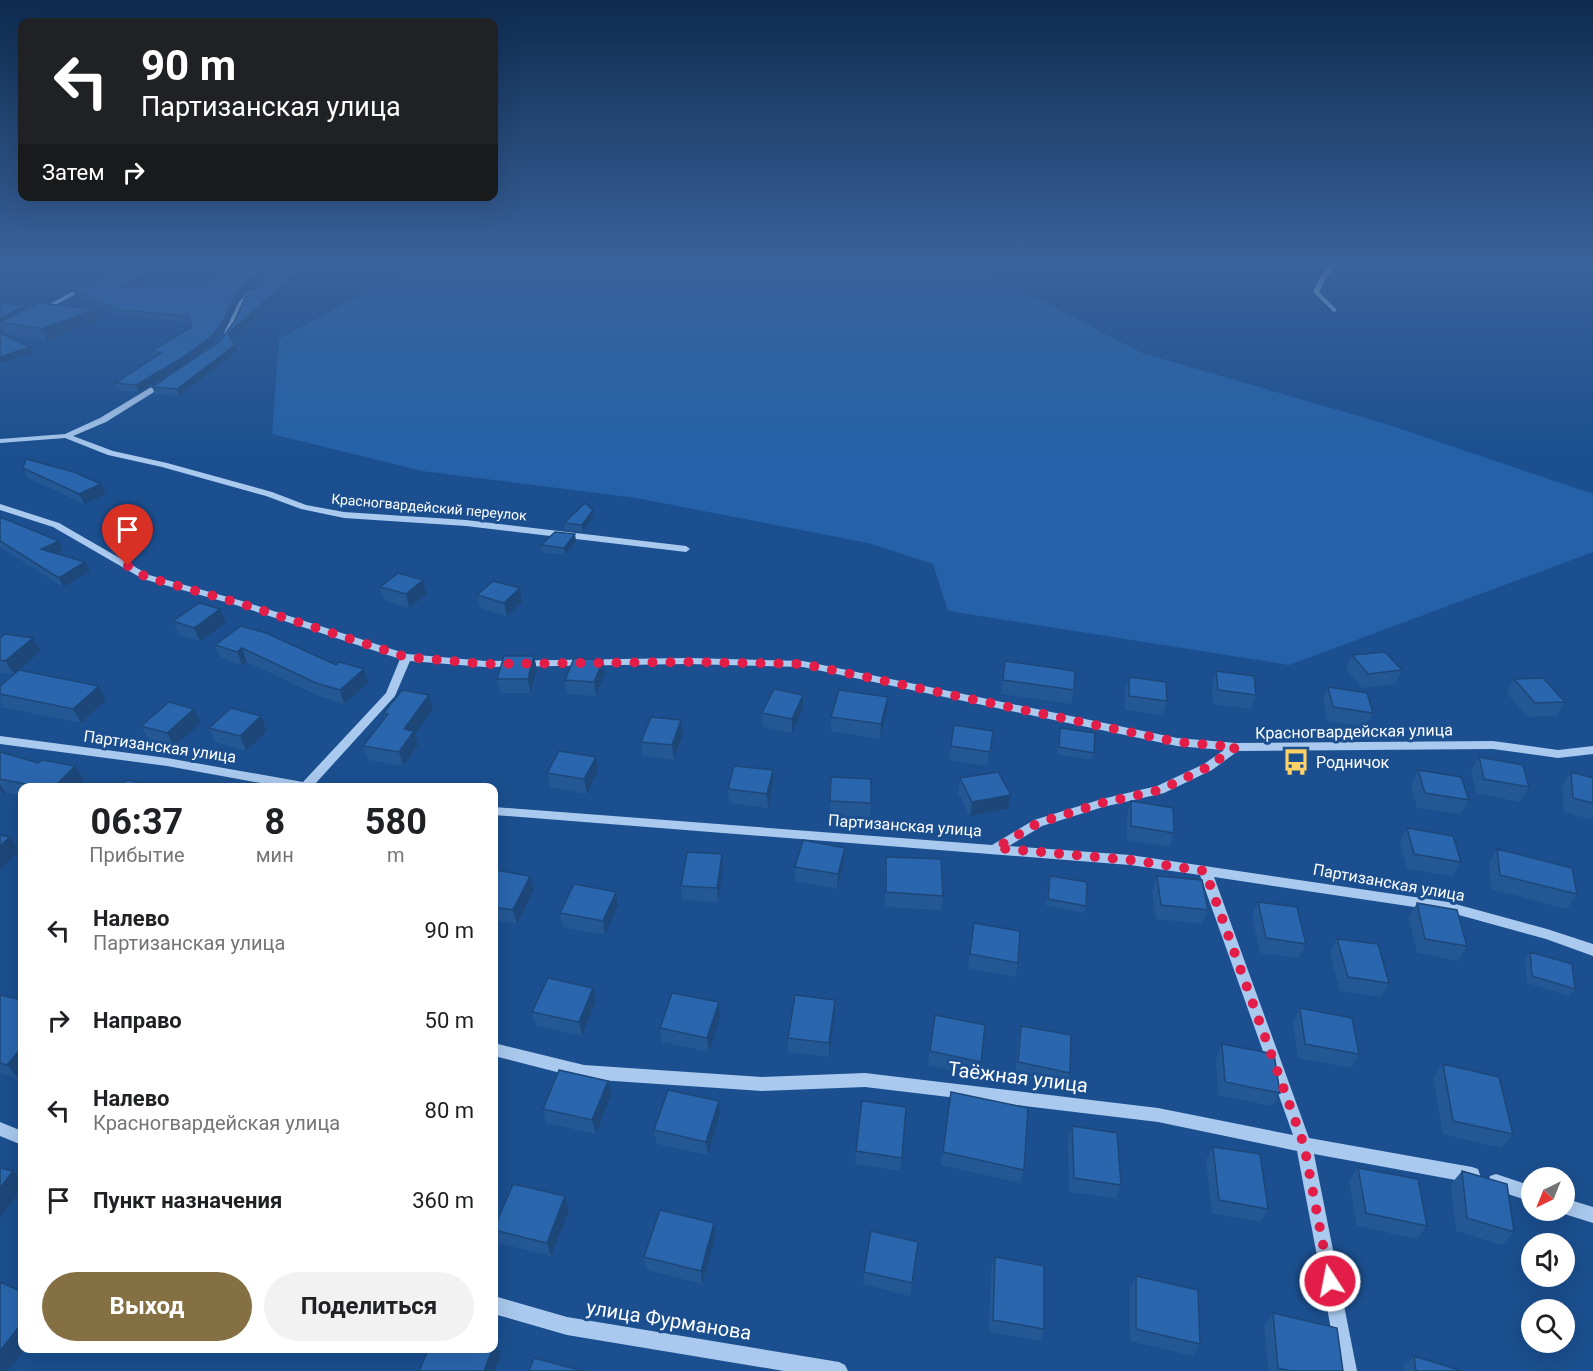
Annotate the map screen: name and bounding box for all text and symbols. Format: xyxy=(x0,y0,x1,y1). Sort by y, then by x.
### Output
text: 90 m xyxy=(141,41,236,90)
icon: left xyxy=(42,42,120,120)
text: Партизанская улица xyxy=(141,91,401,123)
icon: right xyxy=(117,156,150,189)
text: Затем xyxy=(42,160,105,185)
street label: Красногвардейский переулок xyxy=(331,490,528,524)
pin xyxy=(102,504,153,566)
icon: arrive xyxy=(111,513,144,546)
street label: Красногвардейская улица xyxy=(1255,720,1453,743)
street label: Партизанская улица xyxy=(82,726,237,767)
bus stop icon: Родничок xyxy=(1281,747,1311,777)
place label: Родничок xyxy=(1316,753,1390,772)
text: 06:37 xyxy=(90,801,183,843)
text: 8 xyxy=(264,801,285,843)
text: 580 xyxy=(365,801,427,843)
street label: Партизанская улица xyxy=(828,811,982,840)
text: Прибытие xyxy=(89,843,185,867)
text: мин xyxy=(256,843,294,867)
text: m xyxy=(387,843,405,867)
street label: Партизанская улица xyxy=(1312,860,1466,905)
text: Налево xyxy=(93,906,170,931)
icon: left xyxy=(42,914,75,947)
text: 90 m xyxy=(425,918,474,943)
text: Партизанская улица xyxy=(93,931,285,955)
icon: right xyxy=(42,1004,75,1037)
text: Направо xyxy=(93,1008,182,1033)
text: 50 m xyxy=(425,1008,474,1033)
street label: Таёжная улица xyxy=(947,1057,1089,1097)
text: Налево xyxy=(93,1086,170,1111)
icon: left xyxy=(42,1094,75,1127)
text: 80 m xyxy=(425,1098,474,1123)
text: Красногвардейская улица xyxy=(93,1111,340,1135)
north arrow xyxy=(1521,1167,1575,1221)
map controls xyxy=(1521,1167,1575,1353)
icon: arrive xyxy=(42,1184,75,1217)
text: Пункт назначения xyxy=(93,1188,282,1213)
text: 360 m xyxy=(412,1188,474,1213)
button: sound xyxy=(1521,1233,1575,1287)
position arrow xyxy=(1298,1249,1362,1313)
button: Выход xyxy=(42,1272,252,1341)
button: Поделиться xyxy=(264,1272,474,1341)
street label: улица Фурманова xyxy=(585,1295,753,1345)
button: search xyxy=(1521,1299,1575,1353)

